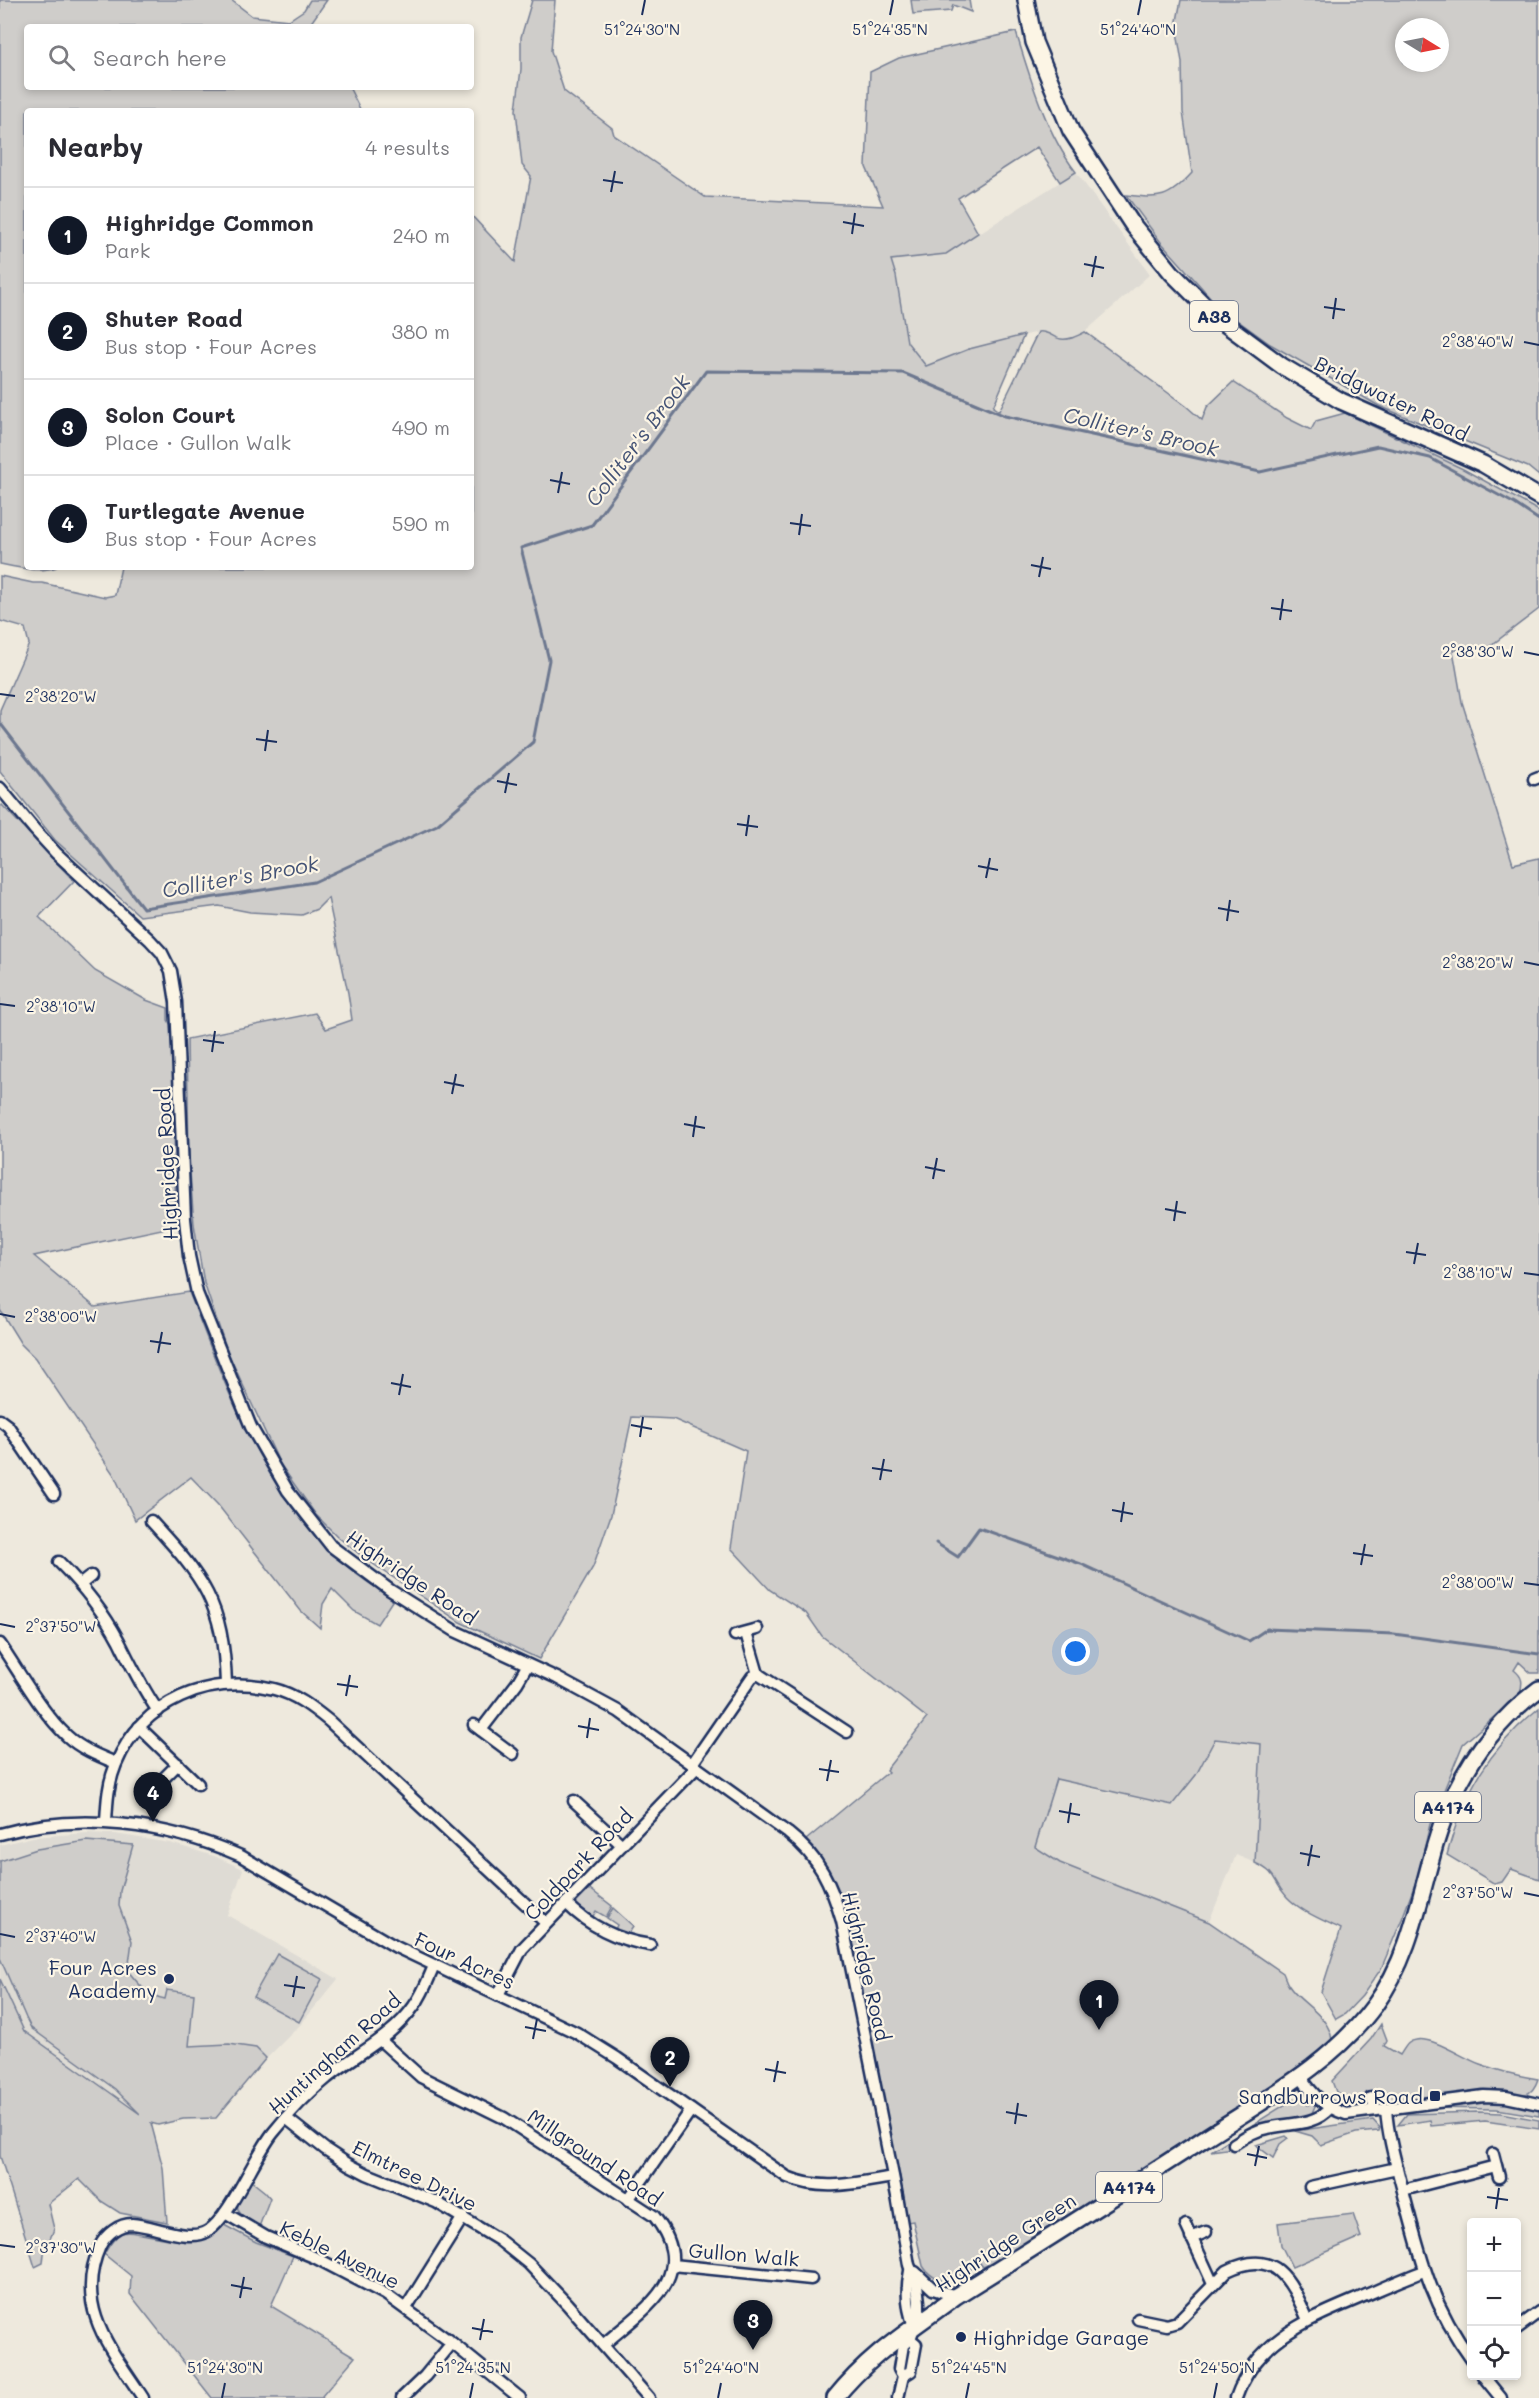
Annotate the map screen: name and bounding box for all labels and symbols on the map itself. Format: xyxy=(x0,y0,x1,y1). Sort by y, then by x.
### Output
north arrow xyxy=(1395,18,1449,72)
text: 51°24'30"N xyxy=(604,19,680,39)
text: 51°24'35"N xyxy=(852,19,928,39)
text: 51°24'40"N xyxy=(1100,19,1176,39)
road number: A38 xyxy=(1190,301,1238,331)
text: 2°38'40"W xyxy=(1442,331,1514,351)
street label: Bridgwater Road xyxy=(1311,349,1473,447)
water label: Colliter's Brook xyxy=(579,368,696,511)
water label: Colliter's Brook xyxy=(1061,400,1222,462)
text: 2°38'30"W xyxy=(1442,641,1514,661)
text: 2°38'20"W xyxy=(25,686,97,706)
water label: Colliter's Brook xyxy=(160,849,321,903)
text: 2°38'20"W xyxy=(1442,952,1514,972)
text: 2°38'10"W xyxy=(26,996,96,1016)
street label: Highridge Road xyxy=(149,1087,183,1241)
text: 2°38'10"W xyxy=(1443,1262,1513,1282)
text: 2°38'00"W xyxy=(25,1306,97,1326)
street label: Highridge Road xyxy=(342,1524,482,1630)
text: 2°38'00"W xyxy=(1442,1572,1514,1592)
text: 2°37'50"W xyxy=(25,1616,97,1636)
your location xyxy=(1061,1637,1090,1666)
pin: 4 xyxy=(134,1772,172,1822)
road number: A4174 xyxy=(1415,1792,1481,1822)
street label: Coldpark Road xyxy=(518,1803,638,1925)
text: 2°37'50"W xyxy=(1442,1882,1514,1902)
street label: Highridge Road xyxy=(837,1889,897,2043)
street label: Four Acres xyxy=(410,1925,520,1995)
text: 2°37'40"W xyxy=(25,1926,97,1946)
place label: Four Acres Academy xyxy=(49,1954,157,2003)
marker: Four Acres Academy xyxy=(162,1972,176,1986)
pin: 1 xyxy=(1080,1980,1118,2030)
street label: Huntingham Road xyxy=(262,1987,406,2119)
pin: 2 xyxy=(650,2038,690,2087)
place label: Sandburrows Road xyxy=(1238,2083,1423,2109)
marker: Sandburrows Road xyxy=(1428,2089,1442,2103)
street label: Millground Road xyxy=(523,2102,667,2212)
street label: Elmtree Drive xyxy=(349,2134,481,2216)
road number: A4174 xyxy=(1096,2172,1162,2202)
street label: Highridge Green xyxy=(929,2187,1081,2297)
street label: Keble Avenue xyxy=(276,2214,404,2294)
street label: Gullon Walk xyxy=(688,2236,800,2272)
text: 2°37'30"W xyxy=(25,2237,97,2257)
pin: 3 xyxy=(734,2300,772,2350)
place label: Highridge Garage xyxy=(973,2324,1149,2350)
marker: Highridge Garage xyxy=(954,2330,968,2344)
text: 51°24'30"N xyxy=(187,2357,263,2377)
text: 51°24'35"N xyxy=(435,2357,511,2377)
text: 51°24'40"N xyxy=(683,2357,759,2377)
text: 51°24'45"N xyxy=(931,2357,1007,2377)
text: 51°24'50"N xyxy=(1179,2357,1255,2377)

